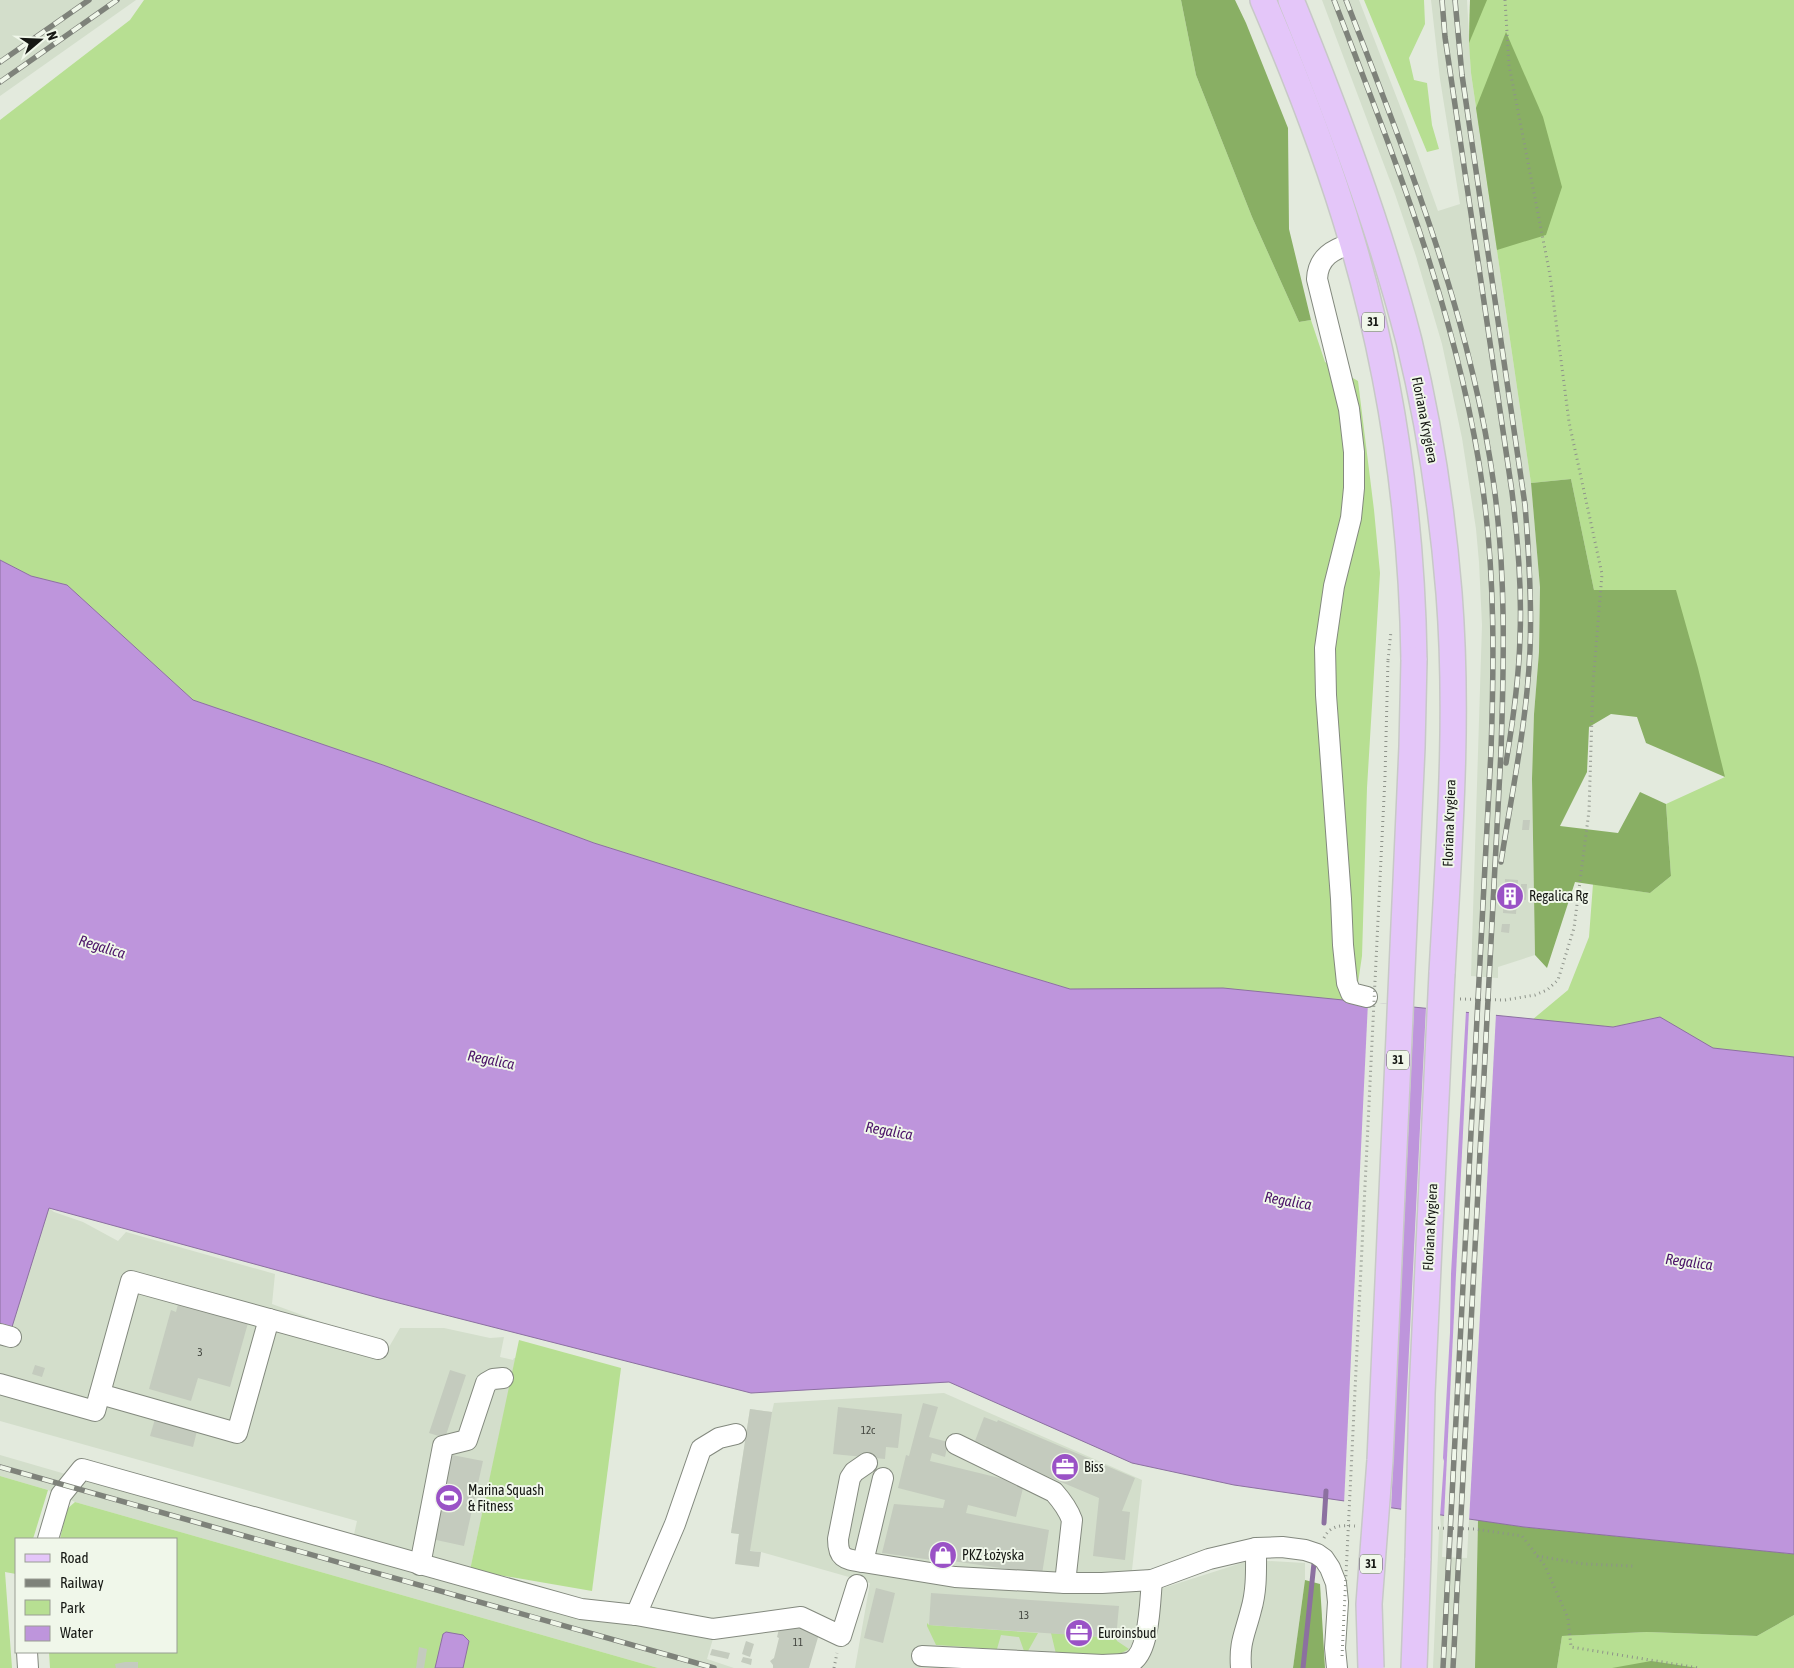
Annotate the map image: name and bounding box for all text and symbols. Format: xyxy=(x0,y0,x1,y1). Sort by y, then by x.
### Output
north arrow xyxy=(15,15,65,65)
text: N xyxy=(43,29,61,42)
road number: 31 xyxy=(1362,313,1384,332)
street label: Floriana Krygiera xyxy=(1409,375,1441,465)
street label: Floriana Krygiera xyxy=(1439,779,1459,867)
building icon: Regalica Rg xyxy=(1495,881,1525,911)
place label: Regalica Rg xyxy=(1529,888,1588,904)
water label: Regalica xyxy=(77,931,127,962)
water label: Regalica xyxy=(466,1047,516,1072)
road number: 31 xyxy=(1387,1050,1409,1070)
water label: Regalica xyxy=(864,1118,914,1143)
street label: Floriana Krygiera xyxy=(1420,1183,1440,1271)
water label: Regalica xyxy=(1263,1188,1313,1213)
water label: Regalica xyxy=(1664,1250,1714,1273)
house number: 3 xyxy=(197,1346,203,1358)
house number: 12c xyxy=(861,1424,876,1436)
office icon: Biss xyxy=(1050,1452,1080,1482)
place label: Biss xyxy=(1084,1459,1104,1475)
place label: Marina Squash & Fitness xyxy=(468,1482,544,1514)
sports icon: Marina Squash & Fitness xyxy=(434,1483,464,1513)
legend xyxy=(15,1538,178,1653)
shop icon: PKZ Łożyska xyxy=(928,1540,958,1570)
place label: PKZ Łożyska xyxy=(962,1547,1024,1563)
text: Road xyxy=(60,1549,89,1566)
road number: 31 xyxy=(1360,1555,1382,1574)
text: Railway xyxy=(60,1574,104,1591)
text: Park xyxy=(60,1599,85,1616)
house number: 13 xyxy=(1019,1609,1029,1621)
office icon: Euroinsbud xyxy=(1064,1618,1094,1648)
text: Water xyxy=(60,1624,93,1641)
place label: Euroinsbud xyxy=(1098,1625,1156,1641)
house number: 11 xyxy=(793,1636,803,1648)

